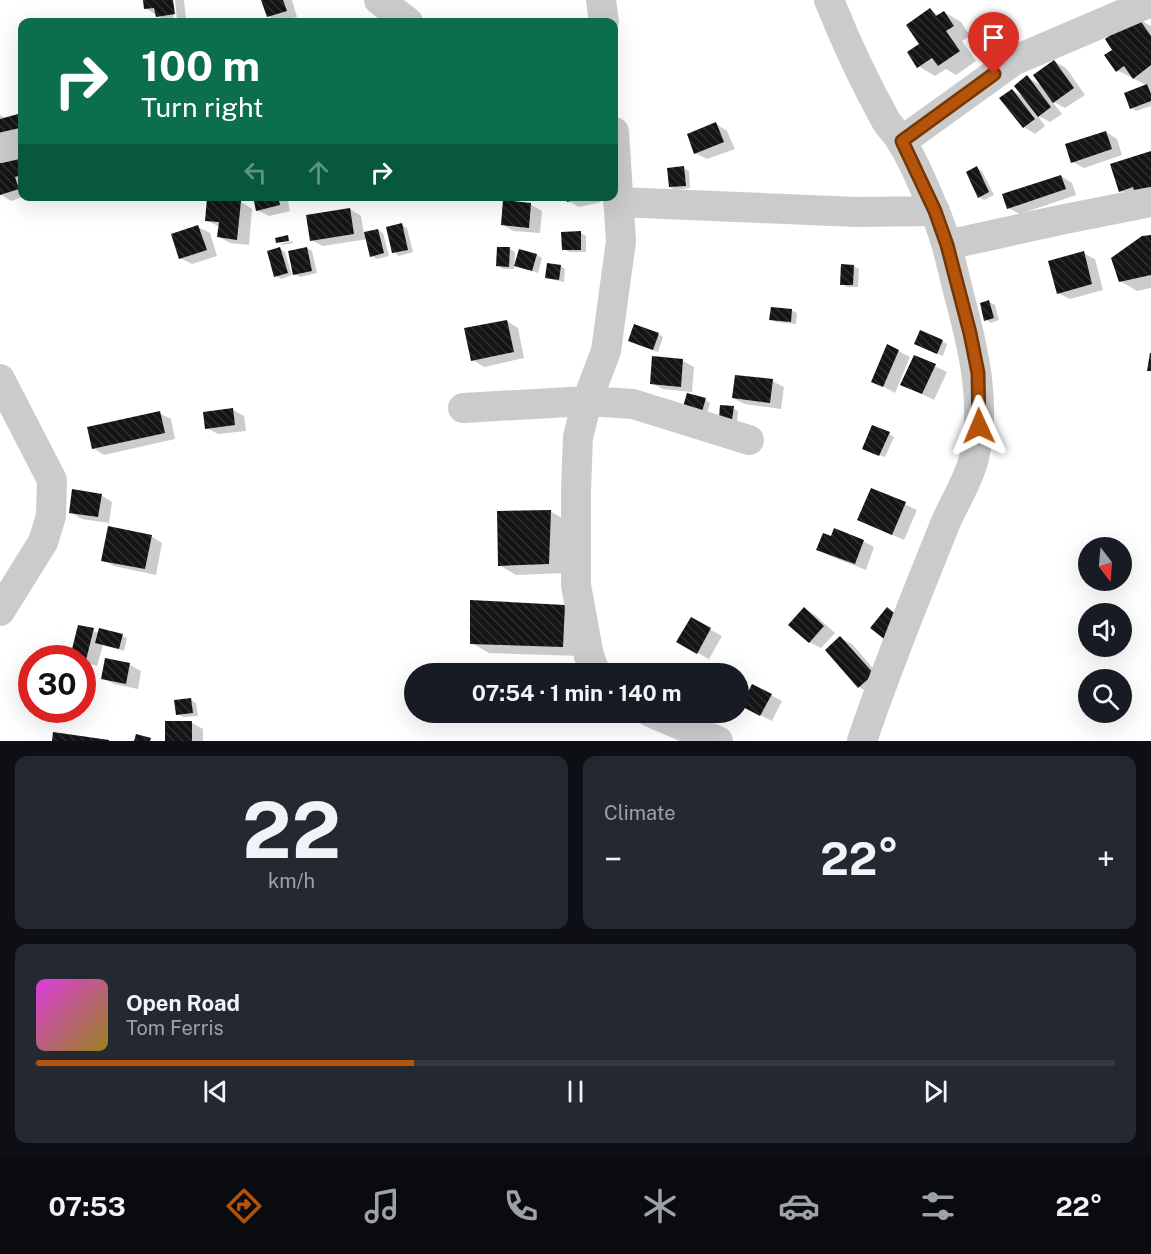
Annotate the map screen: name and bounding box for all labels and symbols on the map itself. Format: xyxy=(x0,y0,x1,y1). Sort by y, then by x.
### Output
pin xyxy=(968,12,1019,74)
position arrow xyxy=(947,394,1011,458)
north arrow xyxy=(1078,537,1132,591)
speed limit sign: 30 xyxy=(18,645,96,723)

